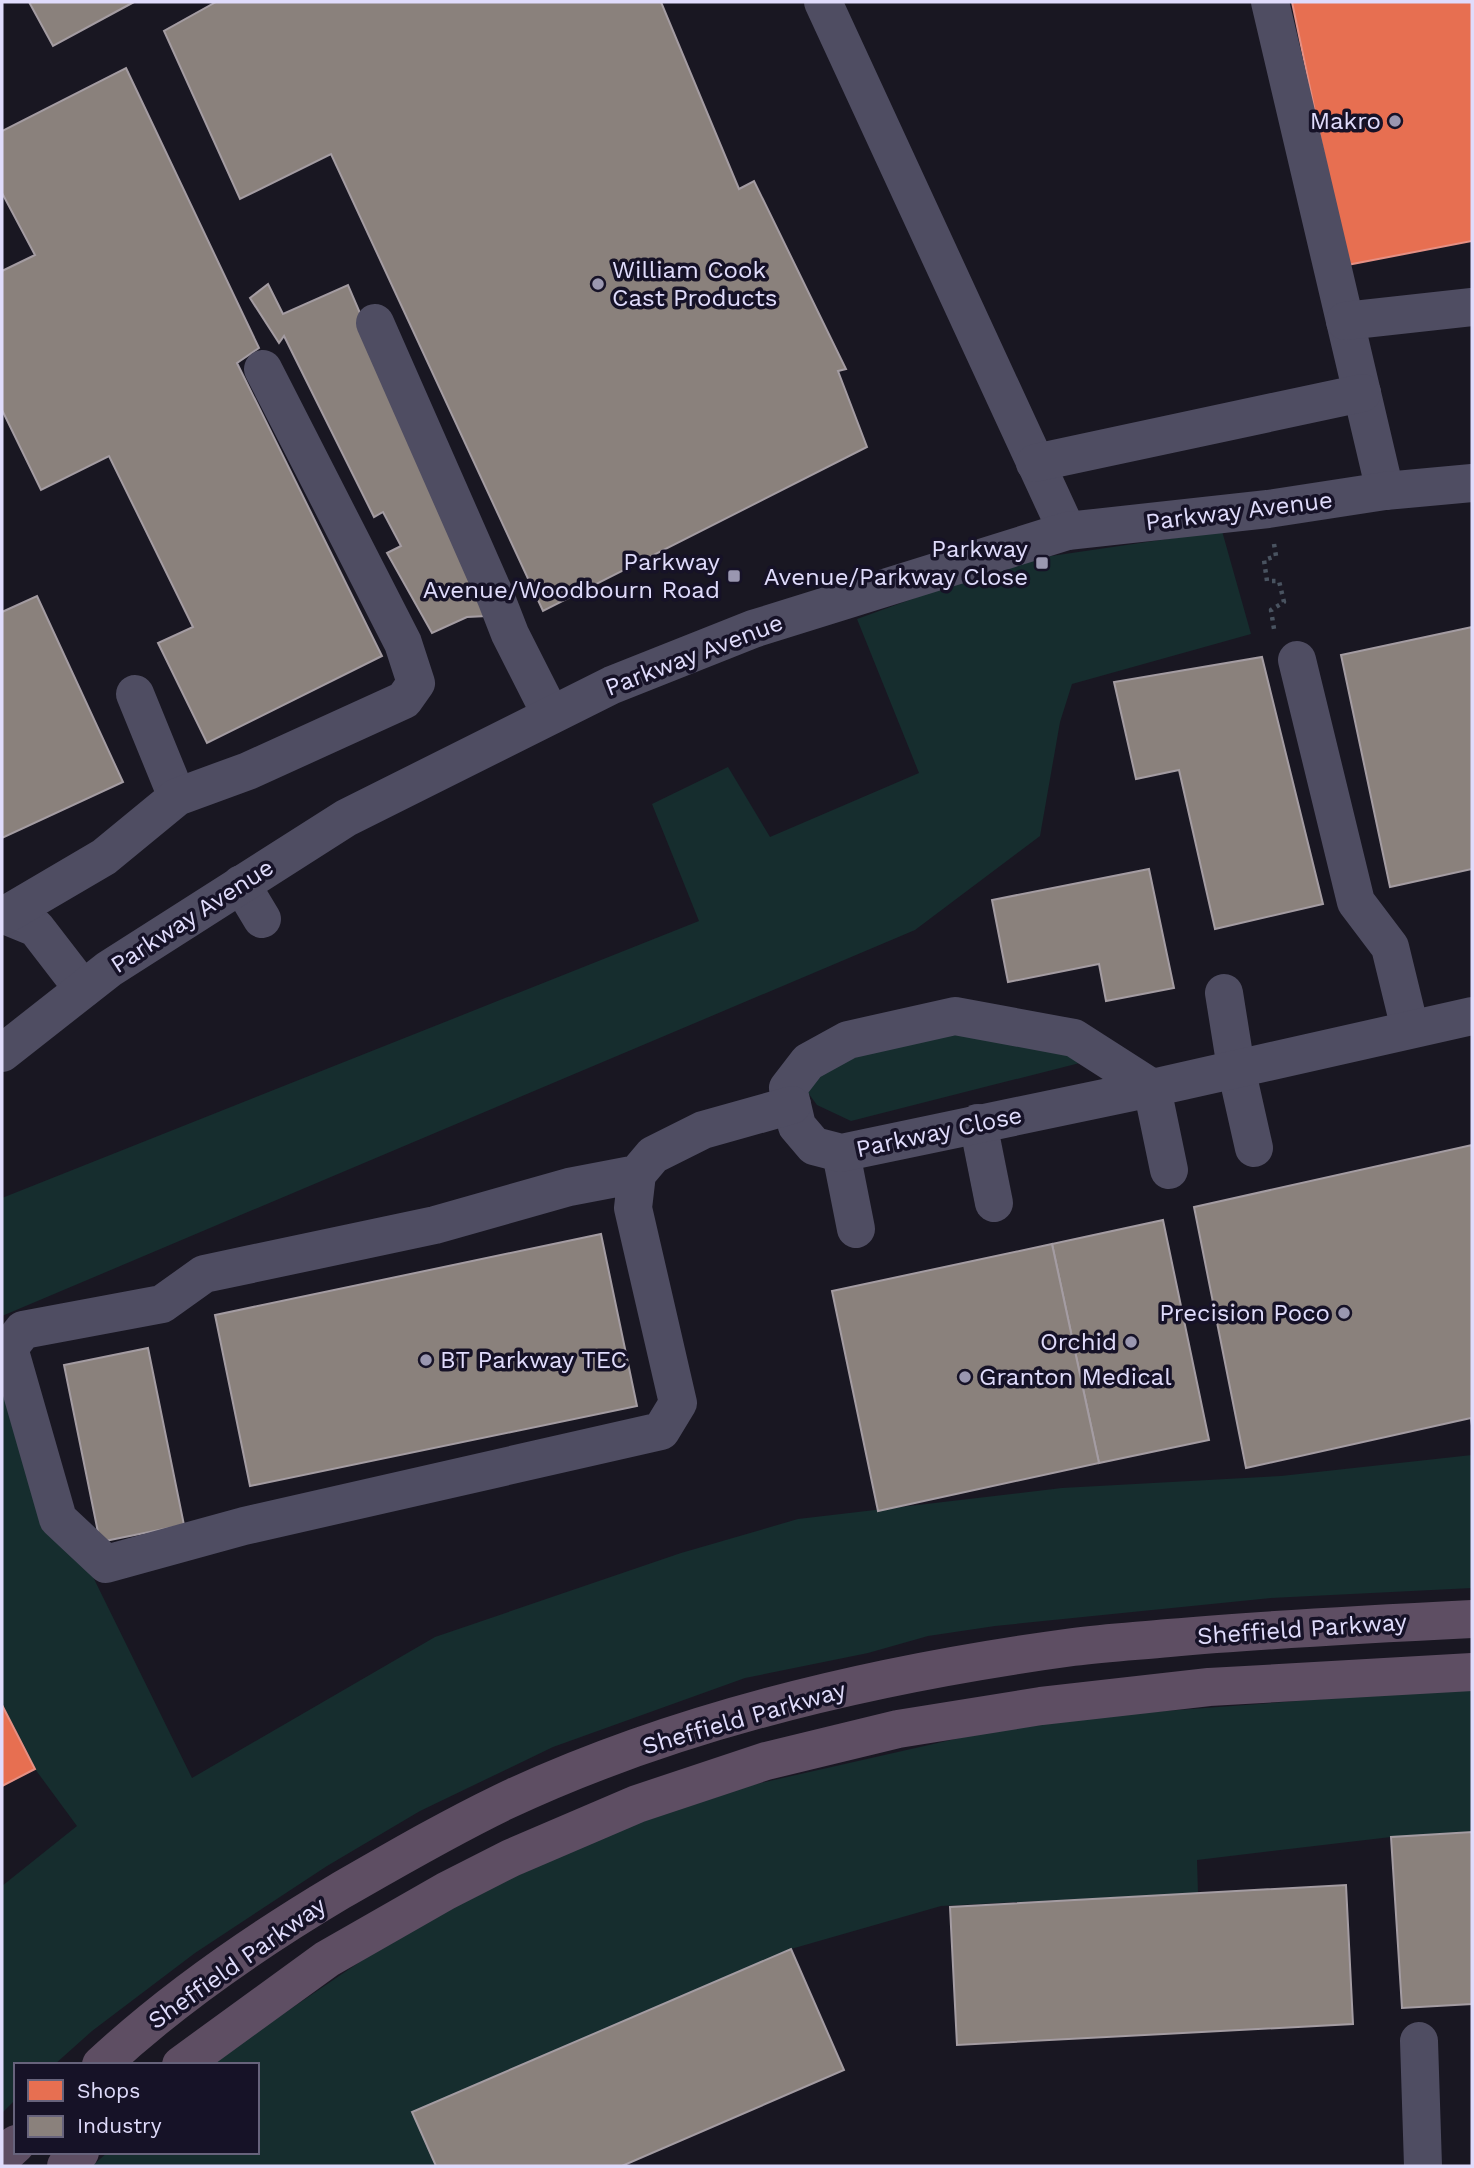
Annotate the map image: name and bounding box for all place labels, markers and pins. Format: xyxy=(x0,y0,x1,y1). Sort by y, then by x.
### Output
place label: Makro xyxy=(1310,107,1381,135)
marker: Makro xyxy=(1387,113,1403,129)
place label: William Cook Cast Products xyxy=(612,256,777,312)
marker: William Cook Cast Products xyxy=(590,276,606,292)
place label: Parkway Avenue/Parkway Close xyxy=(764,535,1029,591)
place label: Parkway Avenue/Woodbourn Road xyxy=(423,548,721,604)
marker: Parkway Avenue/Parkway Close xyxy=(1034,555,1050,571)
marker: Parkway Avenue/Woodbourn Road xyxy=(726,568,742,584)
place label: Precision Poco xyxy=(1159,1299,1330,1327)
marker: Precision Poco xyxy=(1336,1305,1352,1321)
place label: Orchid xyxy=(1040,1328,1117,1356)
marker: Orchid xyxy=(1123,1334,1139,1350)
place label: BT Parkway TEC xyxy=(440,1346,627,1374)
marker: BT Parkway TEC xyxy=(418,1352,434,1368)
place label: Granton Medical xyxy=(979,1363,1172,1391)
marker: Granton Medical xyxy=(957,1369,973,1385)

